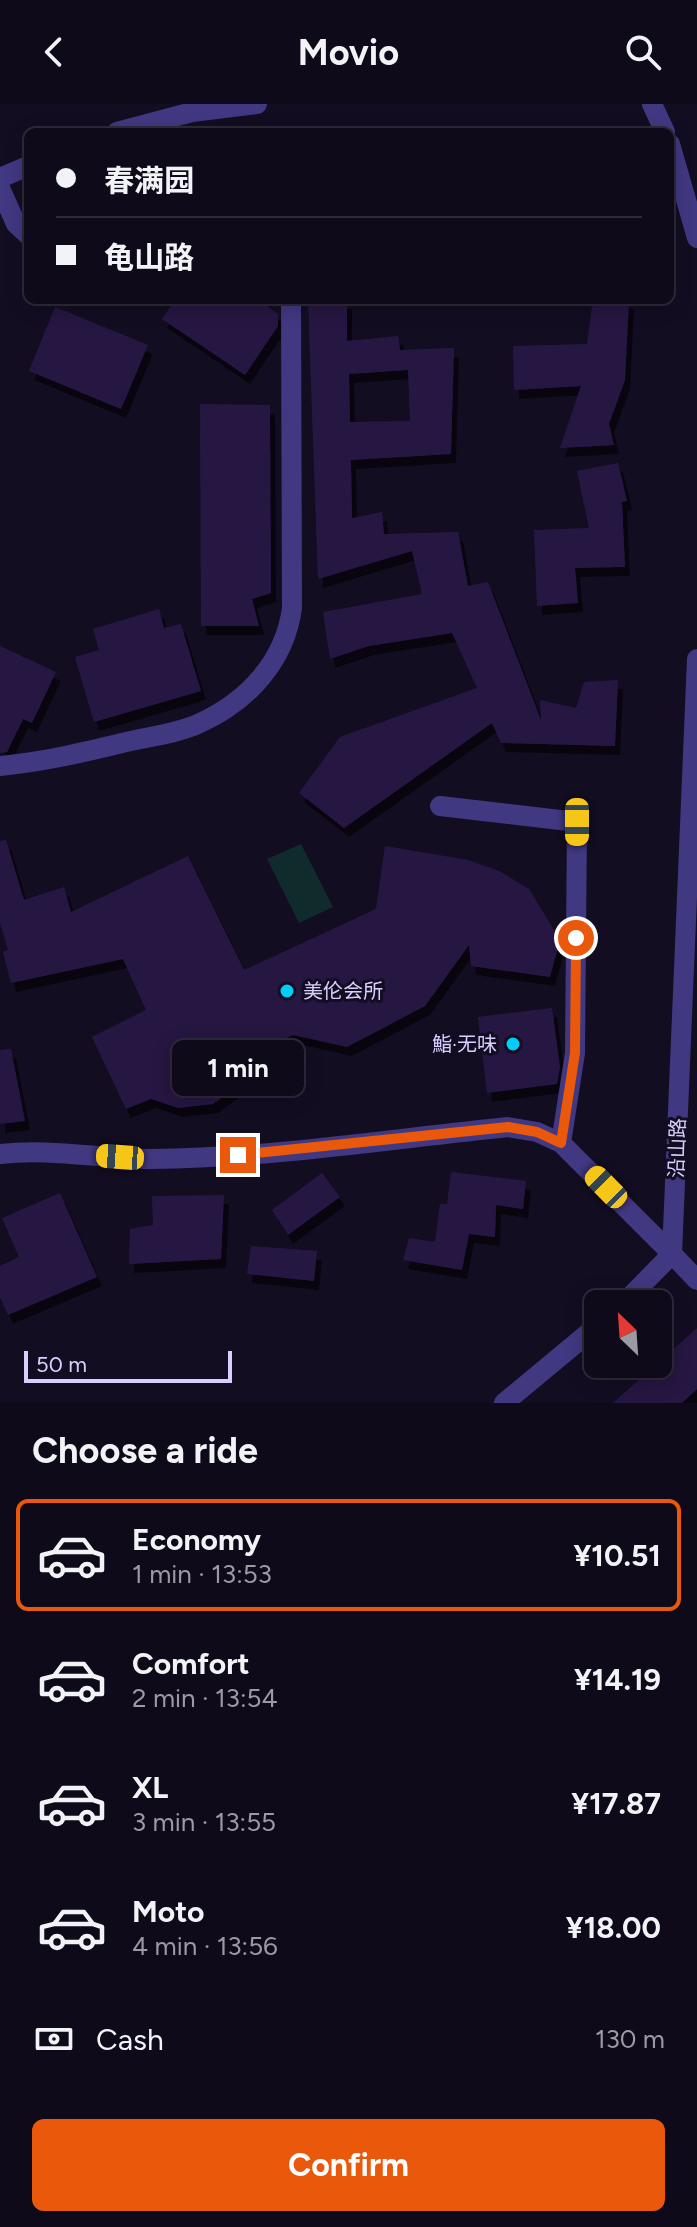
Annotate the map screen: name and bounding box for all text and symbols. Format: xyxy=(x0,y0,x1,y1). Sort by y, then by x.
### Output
icon: back xyxy=(32,30,76,74)
icon: search xyxy=(621,30,665,74)
text: Movio xyxy=(298,31,399,74)
text: 春满园 xyxy=(104,162,194,199)
text: 龟山路 xyxy=(104,239,194,276)
car xyxy=(565,798,589,846)
route start xyxy=(558,920,594,956)
place label: 美伦会所 xyxy=(303,979,383,1003)
marker: 美伦会所 xyxy=(278,982,296,1000)
place label: 鮨·无味 xyxy=(432,1032,497,1056)
marker: 鮨·无味 xyxy=(504,1035,522,1053)
callout: 1 min xyxy=(172,1039,304,1095)
text: 1 min xyxy=(207,1052,269,1084)
street label: 沿山路 xyxy=(664,1118,690,1178)
route end xyxy=(220,1137,256,1173)
car xyxy=(95,1143,145,1171)
car xyxy=(581,1162,631,1212)
north arrow xyxy=(584,1290,672,1378)
map controls xyxy=(584,1290,672,1378)
scale bar xyxy=(24,1347,232,1383)
text: 50 m xyxy=(36,1351,87,1378)
text: Choose a ride xyxy=(32,1429,258,1472)
icon: car xyxy=(36,1519,108,1591)
text: Economy xyxy=(132,1521,261,1558)
text: ¥10.51 xyxy=(573,1537,661,1574)
text: 1 min · 13:53 xyxy=(132,1558,272,1590)
icon: car xyxy=(36,1643,108,1715)
text: Comfort xyxy=(132,1645,250,1682)
text: ¥14.19 xyxy=(574,1661,661,1698)
text: 2 min · 13:54 xyxy=(132,1682,278,1714)
icon: car xyxy=(36,1767,108,1839)
text: XL xyxy=(132,1769,168,1806)
text: ¥17.87 xyxy=(571,1785,661,1822)
text: 3 min · 13:55 xyxy=(132,1806,276,1838)
icon: car xyxy=(36,1891,108,1963)
text: Moto xyxy=(132,1893,204,1930)
text: ¥18.00 xyxy=(566,1909,661,1946)
text: 4 min · 13:56 xyxy=(132,1930,278,1962)
icon: cash xyxy=(32,2017,76,2061)
text: Cash xyxy=(96,2021,164,2058)
text: 130 m xyxy=(595,2023,665,2055)
button: Confirm xyxy=(32,2119,665,2211)

